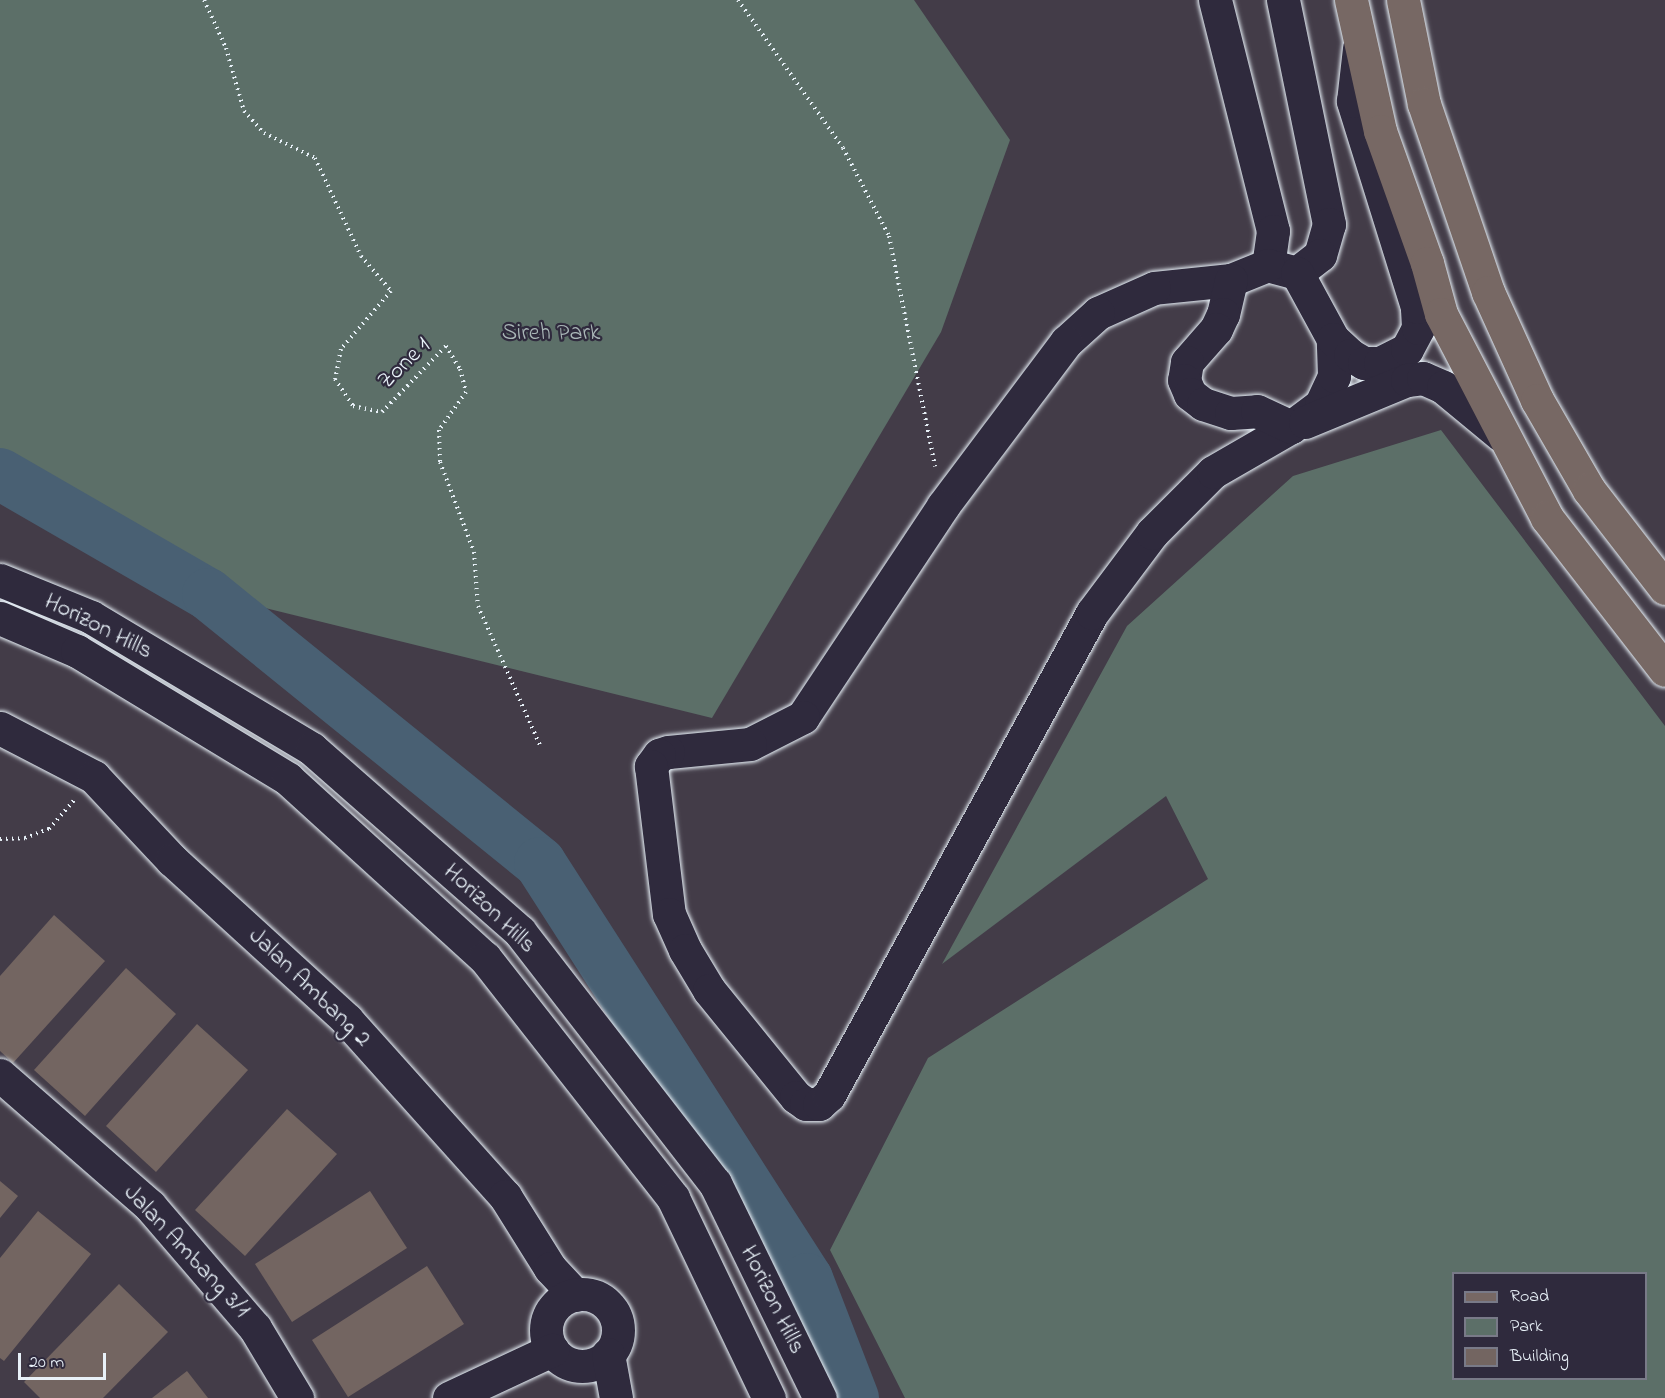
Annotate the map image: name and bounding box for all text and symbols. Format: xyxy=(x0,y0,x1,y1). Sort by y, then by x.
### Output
park label: Sireh Park xyxy=(502,320,600,348)
street label: Zone 1 xyxy=(373,332,437,396)
street label: Horizon Hills xyxy=(39,588,157,666)
street label: Horizon Hills xyxy=(437,858,541,960)
street label: Jalan Ambang 2 xyxy=(242,922,376,1054)
street label: Jalan Ambang 3/1 xyxy=(117,1179,255,1325)
street label: Horizon Hills xyxy=(733,1241,811,1359)
legend xyxy=(1452,1272,1647,1380)
text: Road xyxy=(1510,1284,1549,1310)
text: Park xyxy=(1510,1314,1543,1340)
scale bar xyxy=(21,1341,110,1379)
text: Building xyxy=(1510,1344,1569,1370)
text: 20 m xyxy=(29,1350,64,1376)

